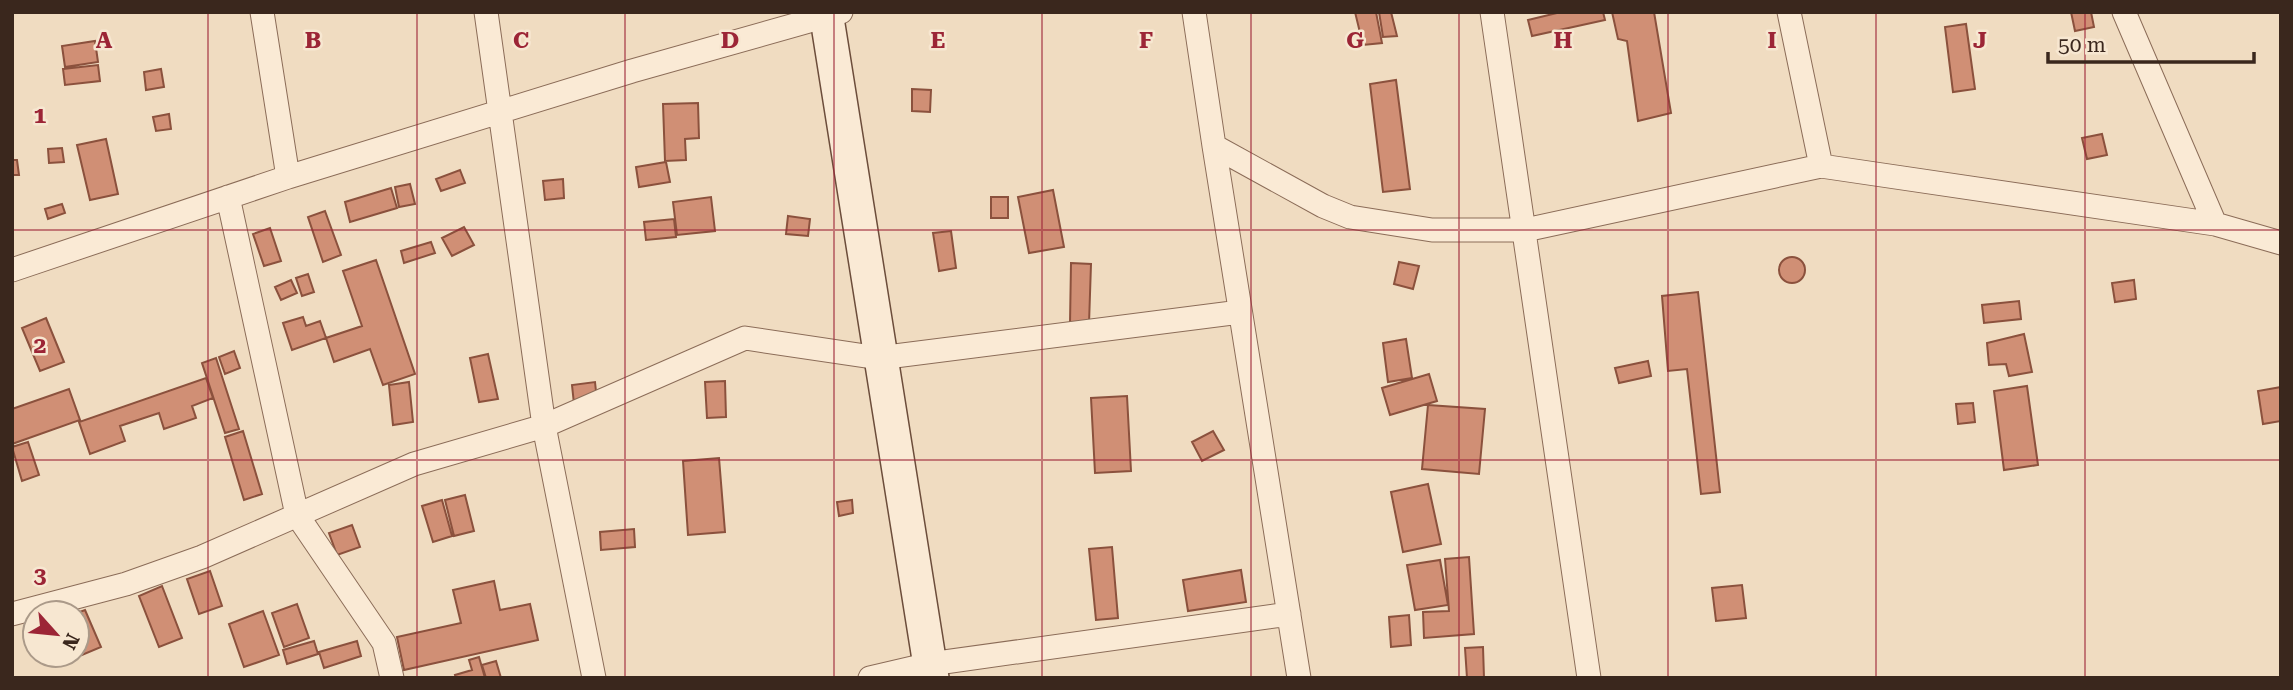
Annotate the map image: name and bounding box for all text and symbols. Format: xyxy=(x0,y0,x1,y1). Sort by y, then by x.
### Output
scale bar xyxy=(2048,21,2254,65)
text: A xyxy=(96,27,113,54)
text: B xyxy=(305,27,321,54)
text: C xyxy=(513,27,529,54)
text: D xyxy=(721,27,739,54)
text: E xyxy=(931,27,945,54)
text: F xyxy=(1139,27,1153,54)
text: G xyxy=(1346,27,1364,54)
text: H xyxy=(1554,27,1573,54)
text: I xyxy=(1767,27,1777,54)
text: J xyxy=(1973,27,1987,54)
text: 50 m xyxy=(2058,33,2106,57)
text: 1 xyxy=(34,102,47,129)
text: 2 xyxy=(34,332,46,359)
text: 3 xyxy=(34,562,47,589)
north arrow xyxy=(21,599,91,669)
text: N xyxy=(57,630,84,654)

